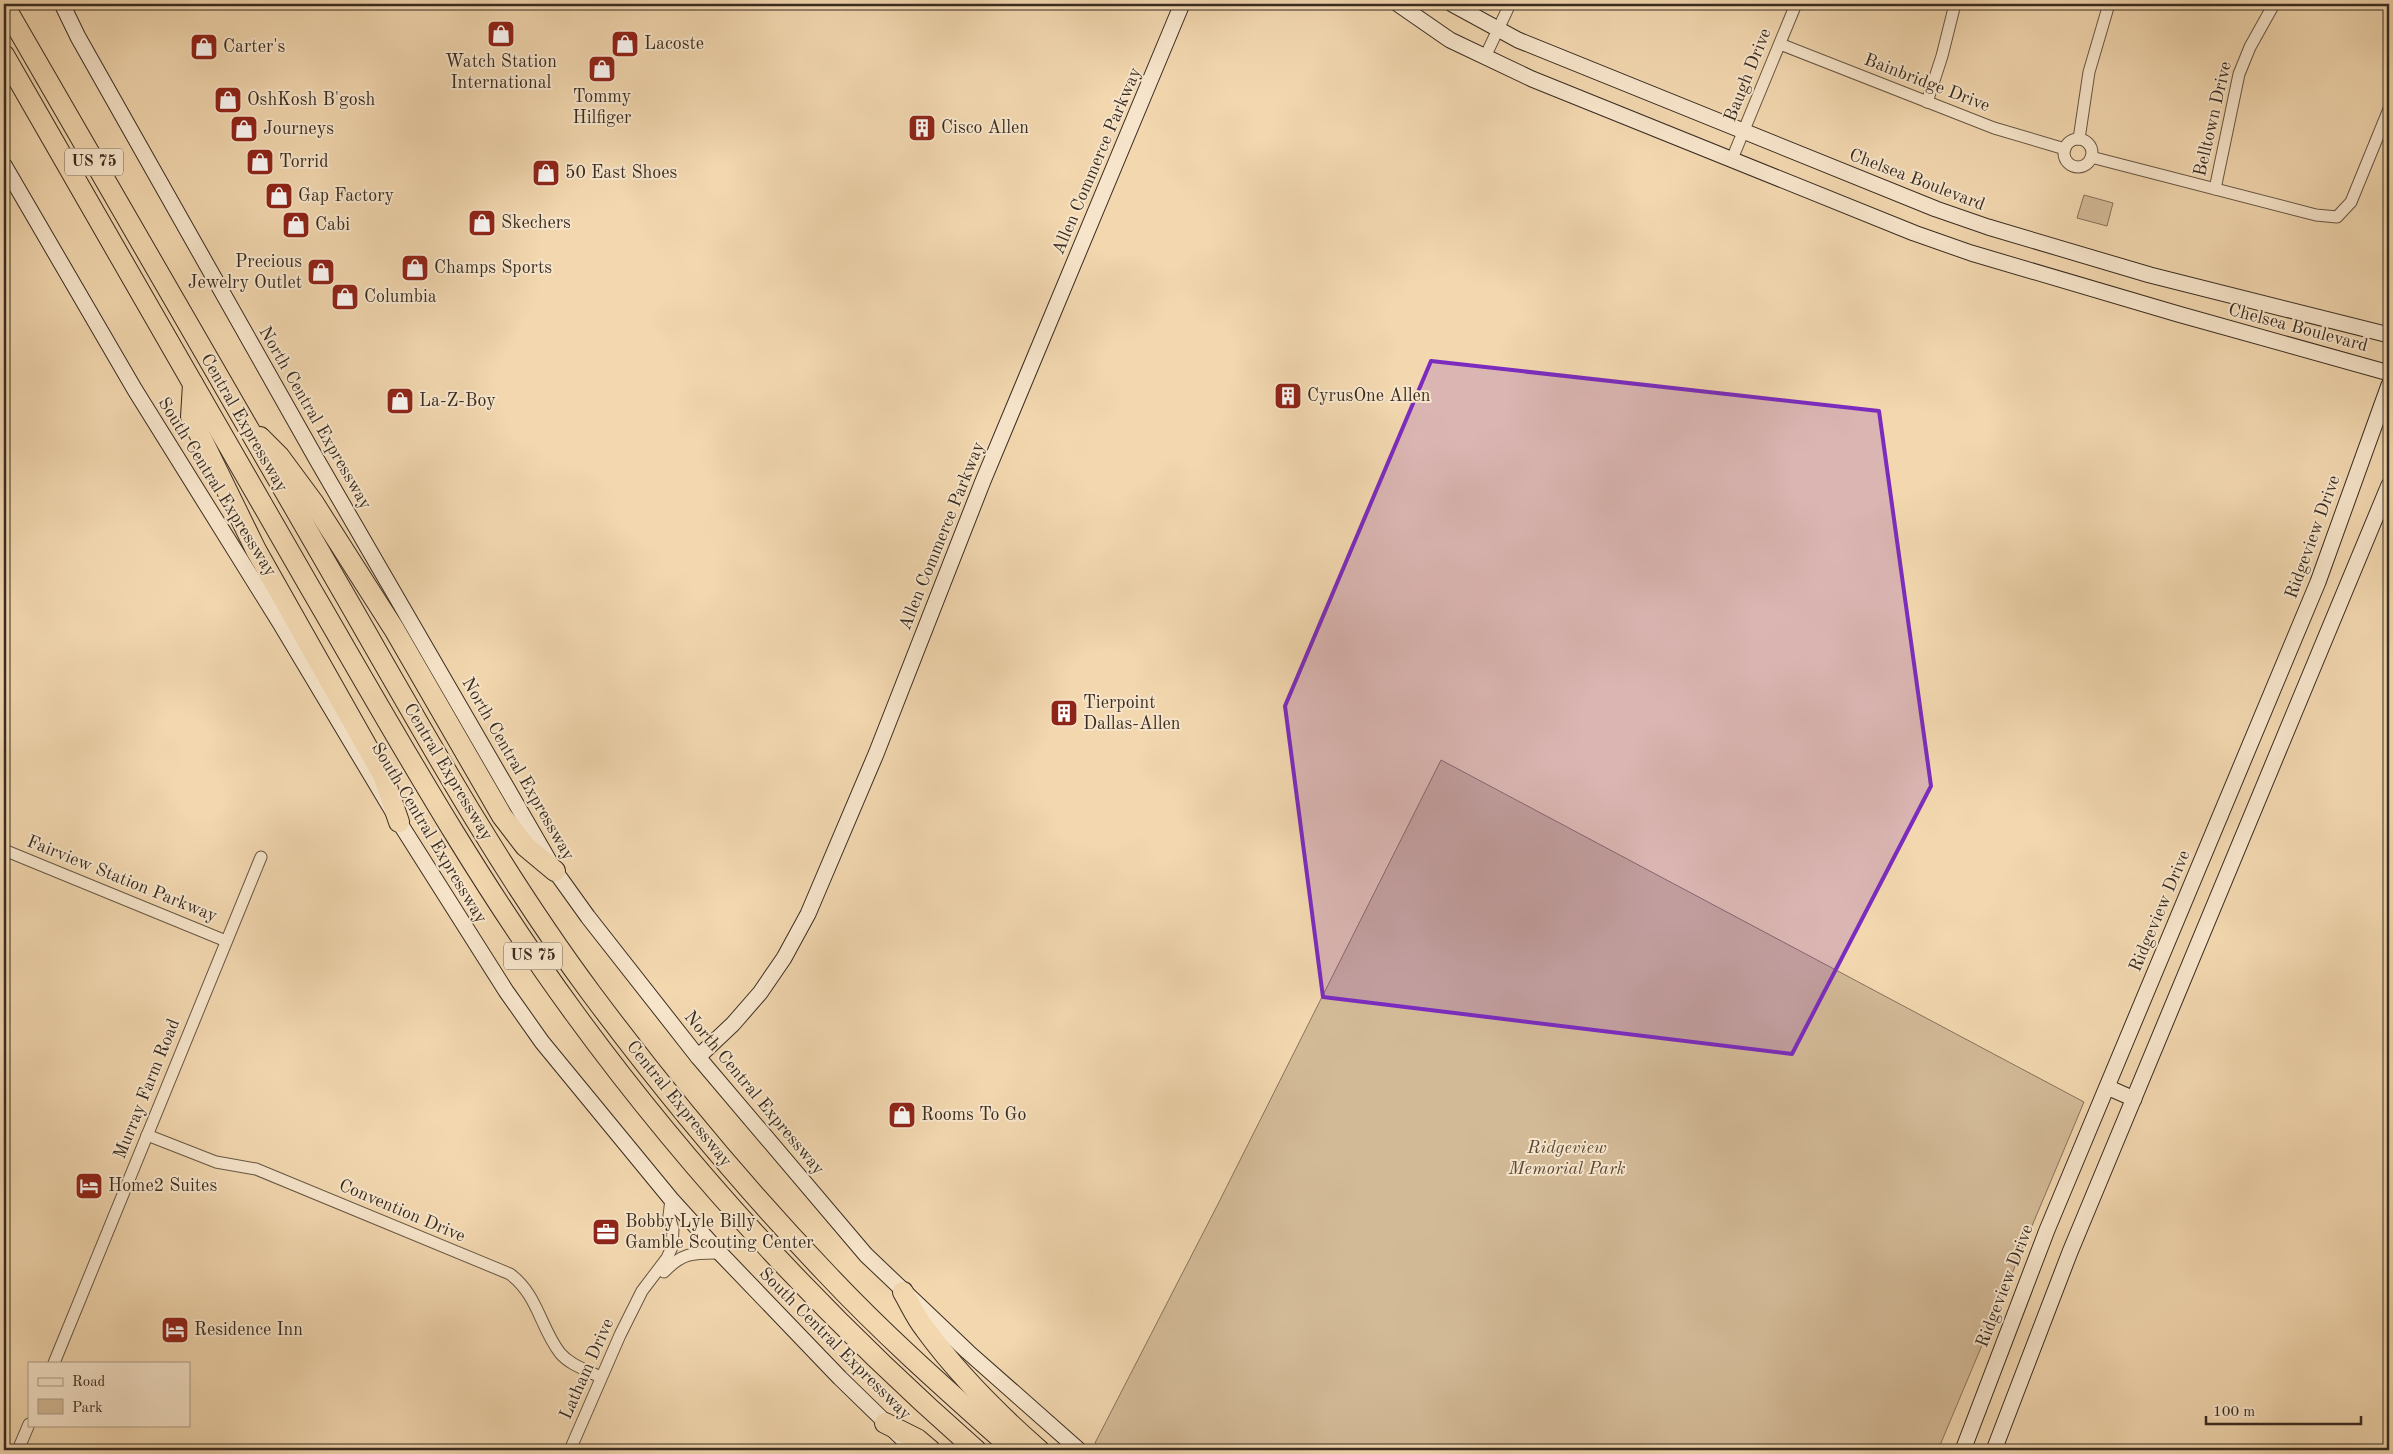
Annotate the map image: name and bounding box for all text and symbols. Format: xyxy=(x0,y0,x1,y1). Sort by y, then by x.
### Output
shop icon: Watch Station International xyxy=(486,19,516,49)
street label: Baugh Drive xyxy=(1721,26,1775,124)
shop icon: Lacoste xyxy=(610,29,640,59)
shop icon: Carter's xyxy=(189,32,219,62)
place label: Lacoste xyxy=(644,35,704,53)
place label: Carter's xyxy=(223,38,286,56)
street label: Bainbridge Drive xyxy=(1862,51,1992,115)
place label: Watch Station International xyxy=(445,53,557,92)
shop icon: Tommy Hilfiger xyxy=(587,54,617,84)
street label: Belltown Drive xyxy=(2191,60,2235,178)
street label: Allen Commerce Parkway xyxy=(1049,64,1145,257)
shop icon: OshKosh B'gosh xyxy=(213,85,243,115)
place label: Tommy Hilfiger xyxy=(573,88,632,127)
place label: OshKosh B'gosh xyxy=(247,91,376,109)
building icon: Cisco Allen xyxy=(907,113,937,143)
shop icon: Journeys xyxy=(229,114,259,144)
place label: Cisco Allen xyxy=(941,119,1029,137)
place label: Journeys xyxy=(263,120,334,138)
street label: Chelsea Boulevard xyxy=(1847,146,1987,214)
shop icon: Torrid xyxy=(245,147,275,177)
road number: US 75 xyxy=(65,148,123,176)
place label: Torrid xyxy=(279,153,329,171)
shop icon: 50 East Shoes xyxy=(531,158,561,188)
place label: 50 East Shoes xyxy=(565,164,678,182)
shop icon: Gap Factory xyxy=(264,181,294,211)
place label: Gap Factory xyxy=(298,187,395,205)
shop icon: Skechers xyxy=(467,208,497,238)
shop icon: Cabi xyxy=(281,210,311,240)
place label: Skechers xyxy=(501,214,571,232)
place label: Cabi xyxy=(315,216,350,234)
place label: Precious Jewelry Outlet xyxy=(188,253,302,292)
shop icon: Champs Sports xyxy=(400,253,430,283)
shop icon: Precious Jewelry Outlet xyxy=(306,257,336,287)
place label: Champs Sports xyxy=(434,259,552,277)
shop icon: Columbia xyxy=(330,282,360,312)
place label: Columbia xyxy=(364,288,437,306)
street label: Chelsea Boulevard xyxy=(2226,301,2370,355)
street label: North Central Expressway xyxy=(255,324,375,513)
street label: Central Expressway xyxy=(197,351,291,496)
building icon: CyrusOne Allen xyxy=(1273,381,1303,411)
shop icon: La-Z-Boy xyxy=(385,386,415,416)
place label: CyrusOne Allen xyxy=(1307,387,1431,405)
place label: La-Z-Boy xyxy=(419,392,496,410)
street label: South Central Expressway xyxy=(154,394,280,580)
street label: Allen Commerce Parkway xyxy=(896,439,988,633)
street label: Ridgeview Drive xyxy=(2282,473,2344,601)
street label: North Central Expressway xyxy=(458,675,578,864)
place label: Tierpoint Dallas-Allen xyxy=(1083,694,1181,733)
building icon: Tierpoint Dallas-Allen xyxy=(1049,698,1079,728)
street label: Central Expressway xyxy=(400,700,496,844)
street label: South Central Expressway xyxy=(368,740,490,927)
street label: Fairview Station Parkway xyxy=(24,833,220,926)
street label: Ridgeview Drive xyxy=(2126,848,2194,974)
road number: US 75 xyxy=(504,942,562,969)
street label: North Central Expressway xyxy=(679,1006,829,1180)
street label: Murray Farm Road xyxy=(111,1016,183,1162)
street label: Central Expressway xyxy=(621,1036,737,1172)
shop icon: Rooms To Go xyxy=(887,1100,917,1130)
place label: Rooms To Go xyxy=(921,1106,1026,1124)
park label: Ridgeview Memorial Park xyxy=(1507,1139,1626,1178)
hotel icon: Home2 Suites xyxy=(74,1171,104,1201)
street label: Convention Drive xyxy=(336,1176,468,1246)
place label: Home2 Suites xyxy=(108,1177,217,1195)
place label: Bobby Lyle Billy Gamble Scouting Center xyxy=(625,1213,814,1252)
office icon: Bobby Lyle Billy Gamble Scouting Center xyxy=(591,1217,621,1247)
street label: Ridgeview Drive xyxy=(1973,1222,2037,1350)
street label: South Central Expressway xyxy=(755,1264,915,1424)
hotel icon: Residence Inn xyxy=(160,1315,190,1345)
street label: Latham Drive xyxy=(557,1316,617,1422)
place label: Residence Inn xyxy=(194,1321,303,1339)
legend xyxy=(28,1362,190,1426)
text: Road xyxy=(72,1375,106,1390)
scale bar xyxy=(2206,1394,2360,1426)
text: Park xyxy=(72,1401,103,1416)
text: 100 m xyxy=(2213,1405,2255,1420)

